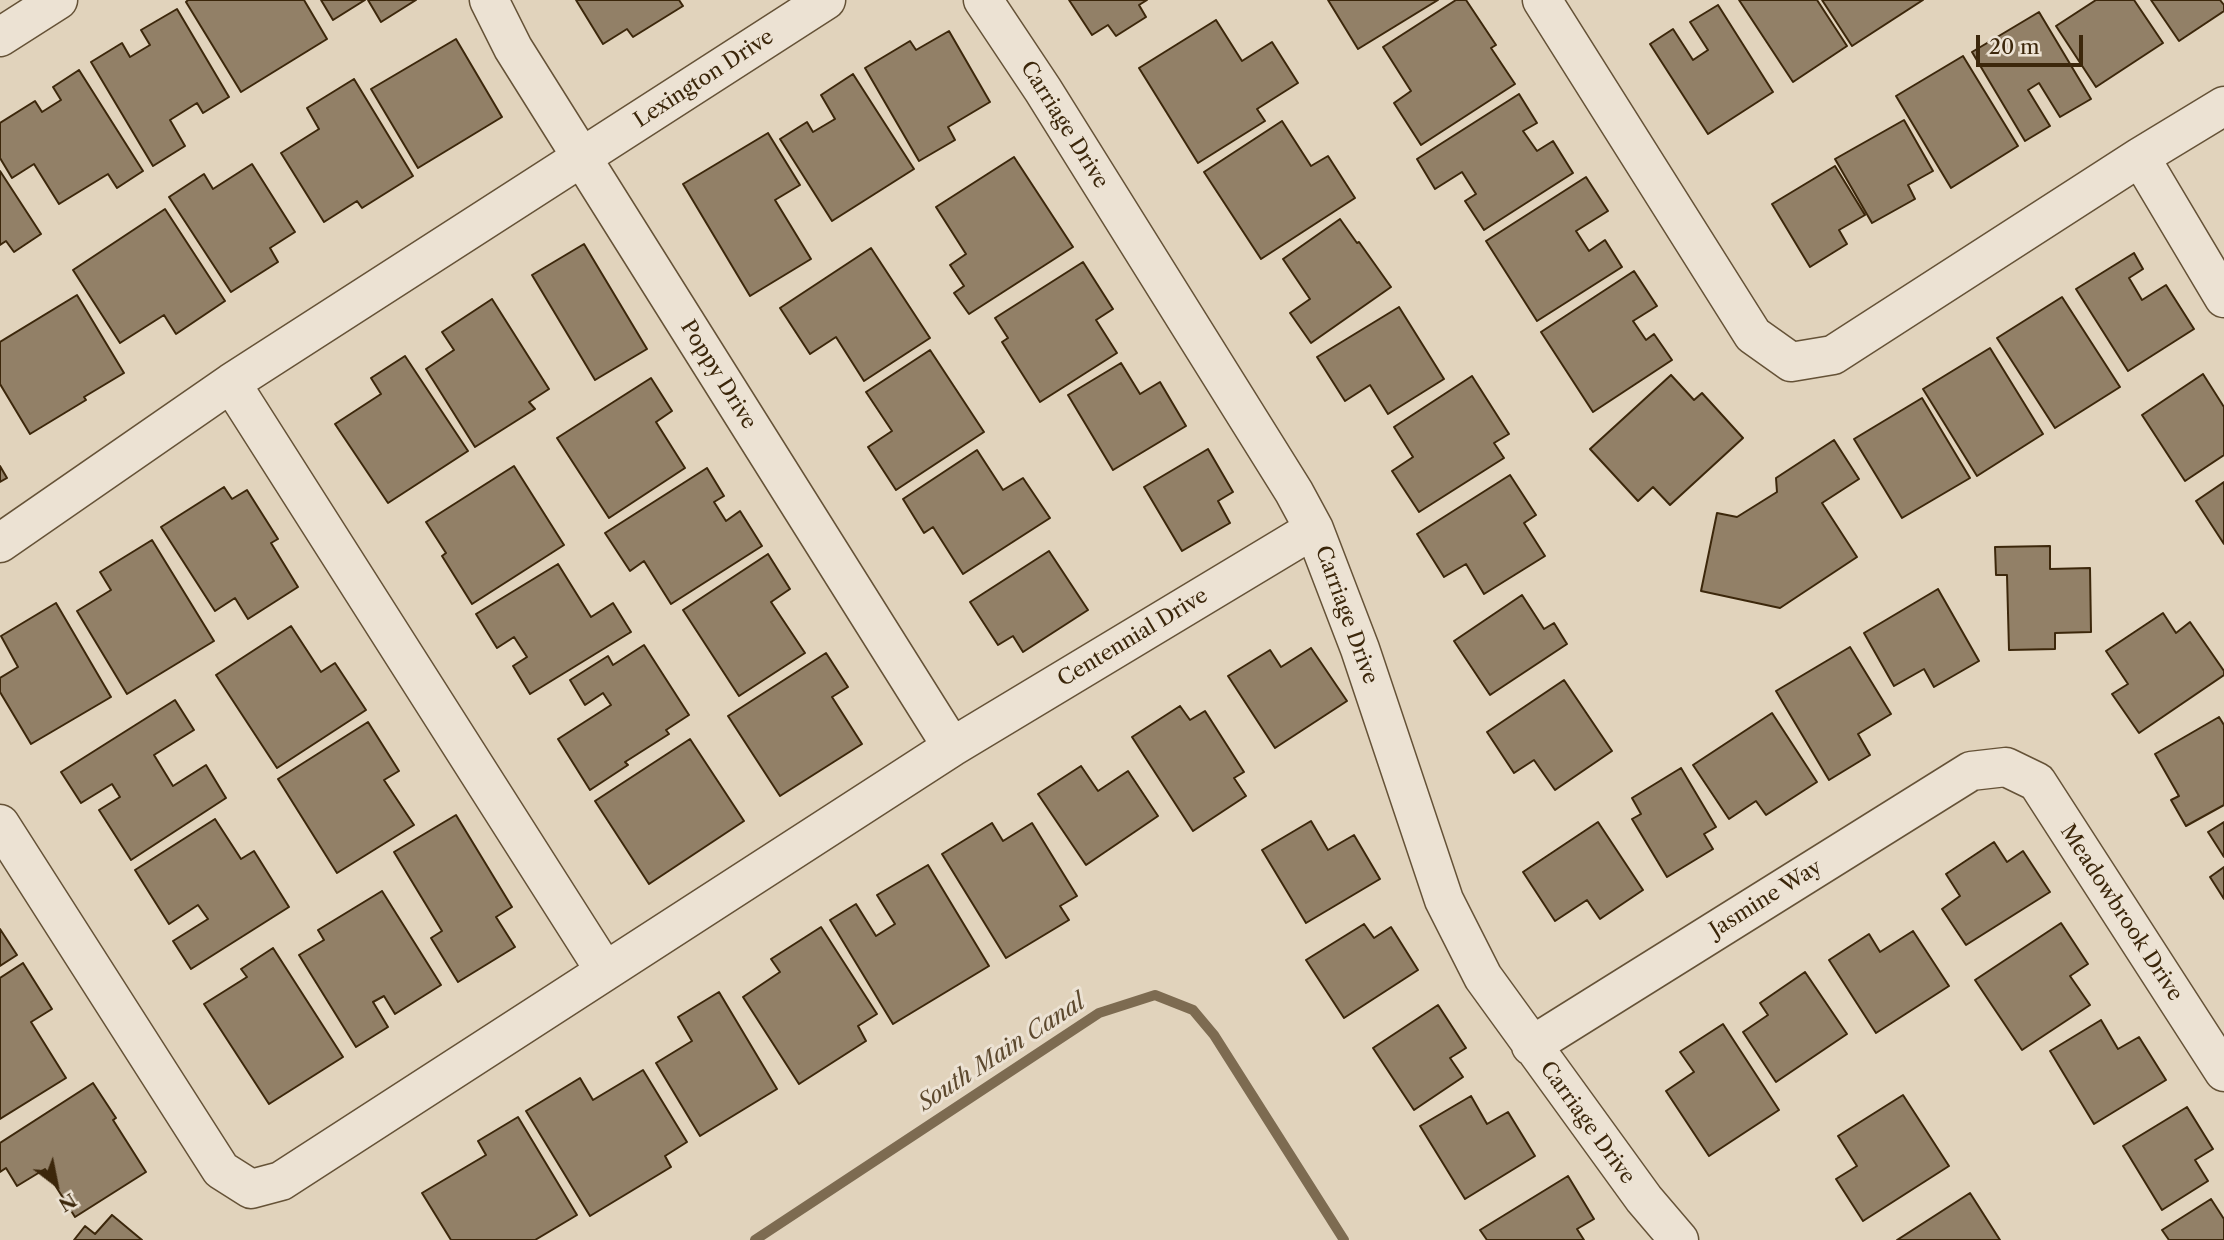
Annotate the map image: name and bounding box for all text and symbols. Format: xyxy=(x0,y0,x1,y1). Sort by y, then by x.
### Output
scale bar xyxy=(1979,21,2086,65)
street label: Lexington Drive xyxy=(630,25,778,133)
text: 20 m xyxy=(1989,34,2040,59)
street label: Carriage Drive xyxy=(1015,57,1113,193)
street label: Poppy Drive xyxy=(675,316,761,434)
street label: Carriage Drive xyxy=(1309,542,1383,688)
street label: Centennial Drive xyxy=(1053,583,1213,693)
street label: Meadowbrook Drive xyxy=(2055,820,2187,1006)
street label: Jasmine Way xyxy=(1705,855,1827,943)
water label: South Main Canal xyxy=(913,989,1091,1117)
street label: Carriage Drive xyxy=(1534,1057,1640,1189)
north arrow xyxy=(21,1149,91,1219)
text: N xyxy=(54,1188,80,1216)

